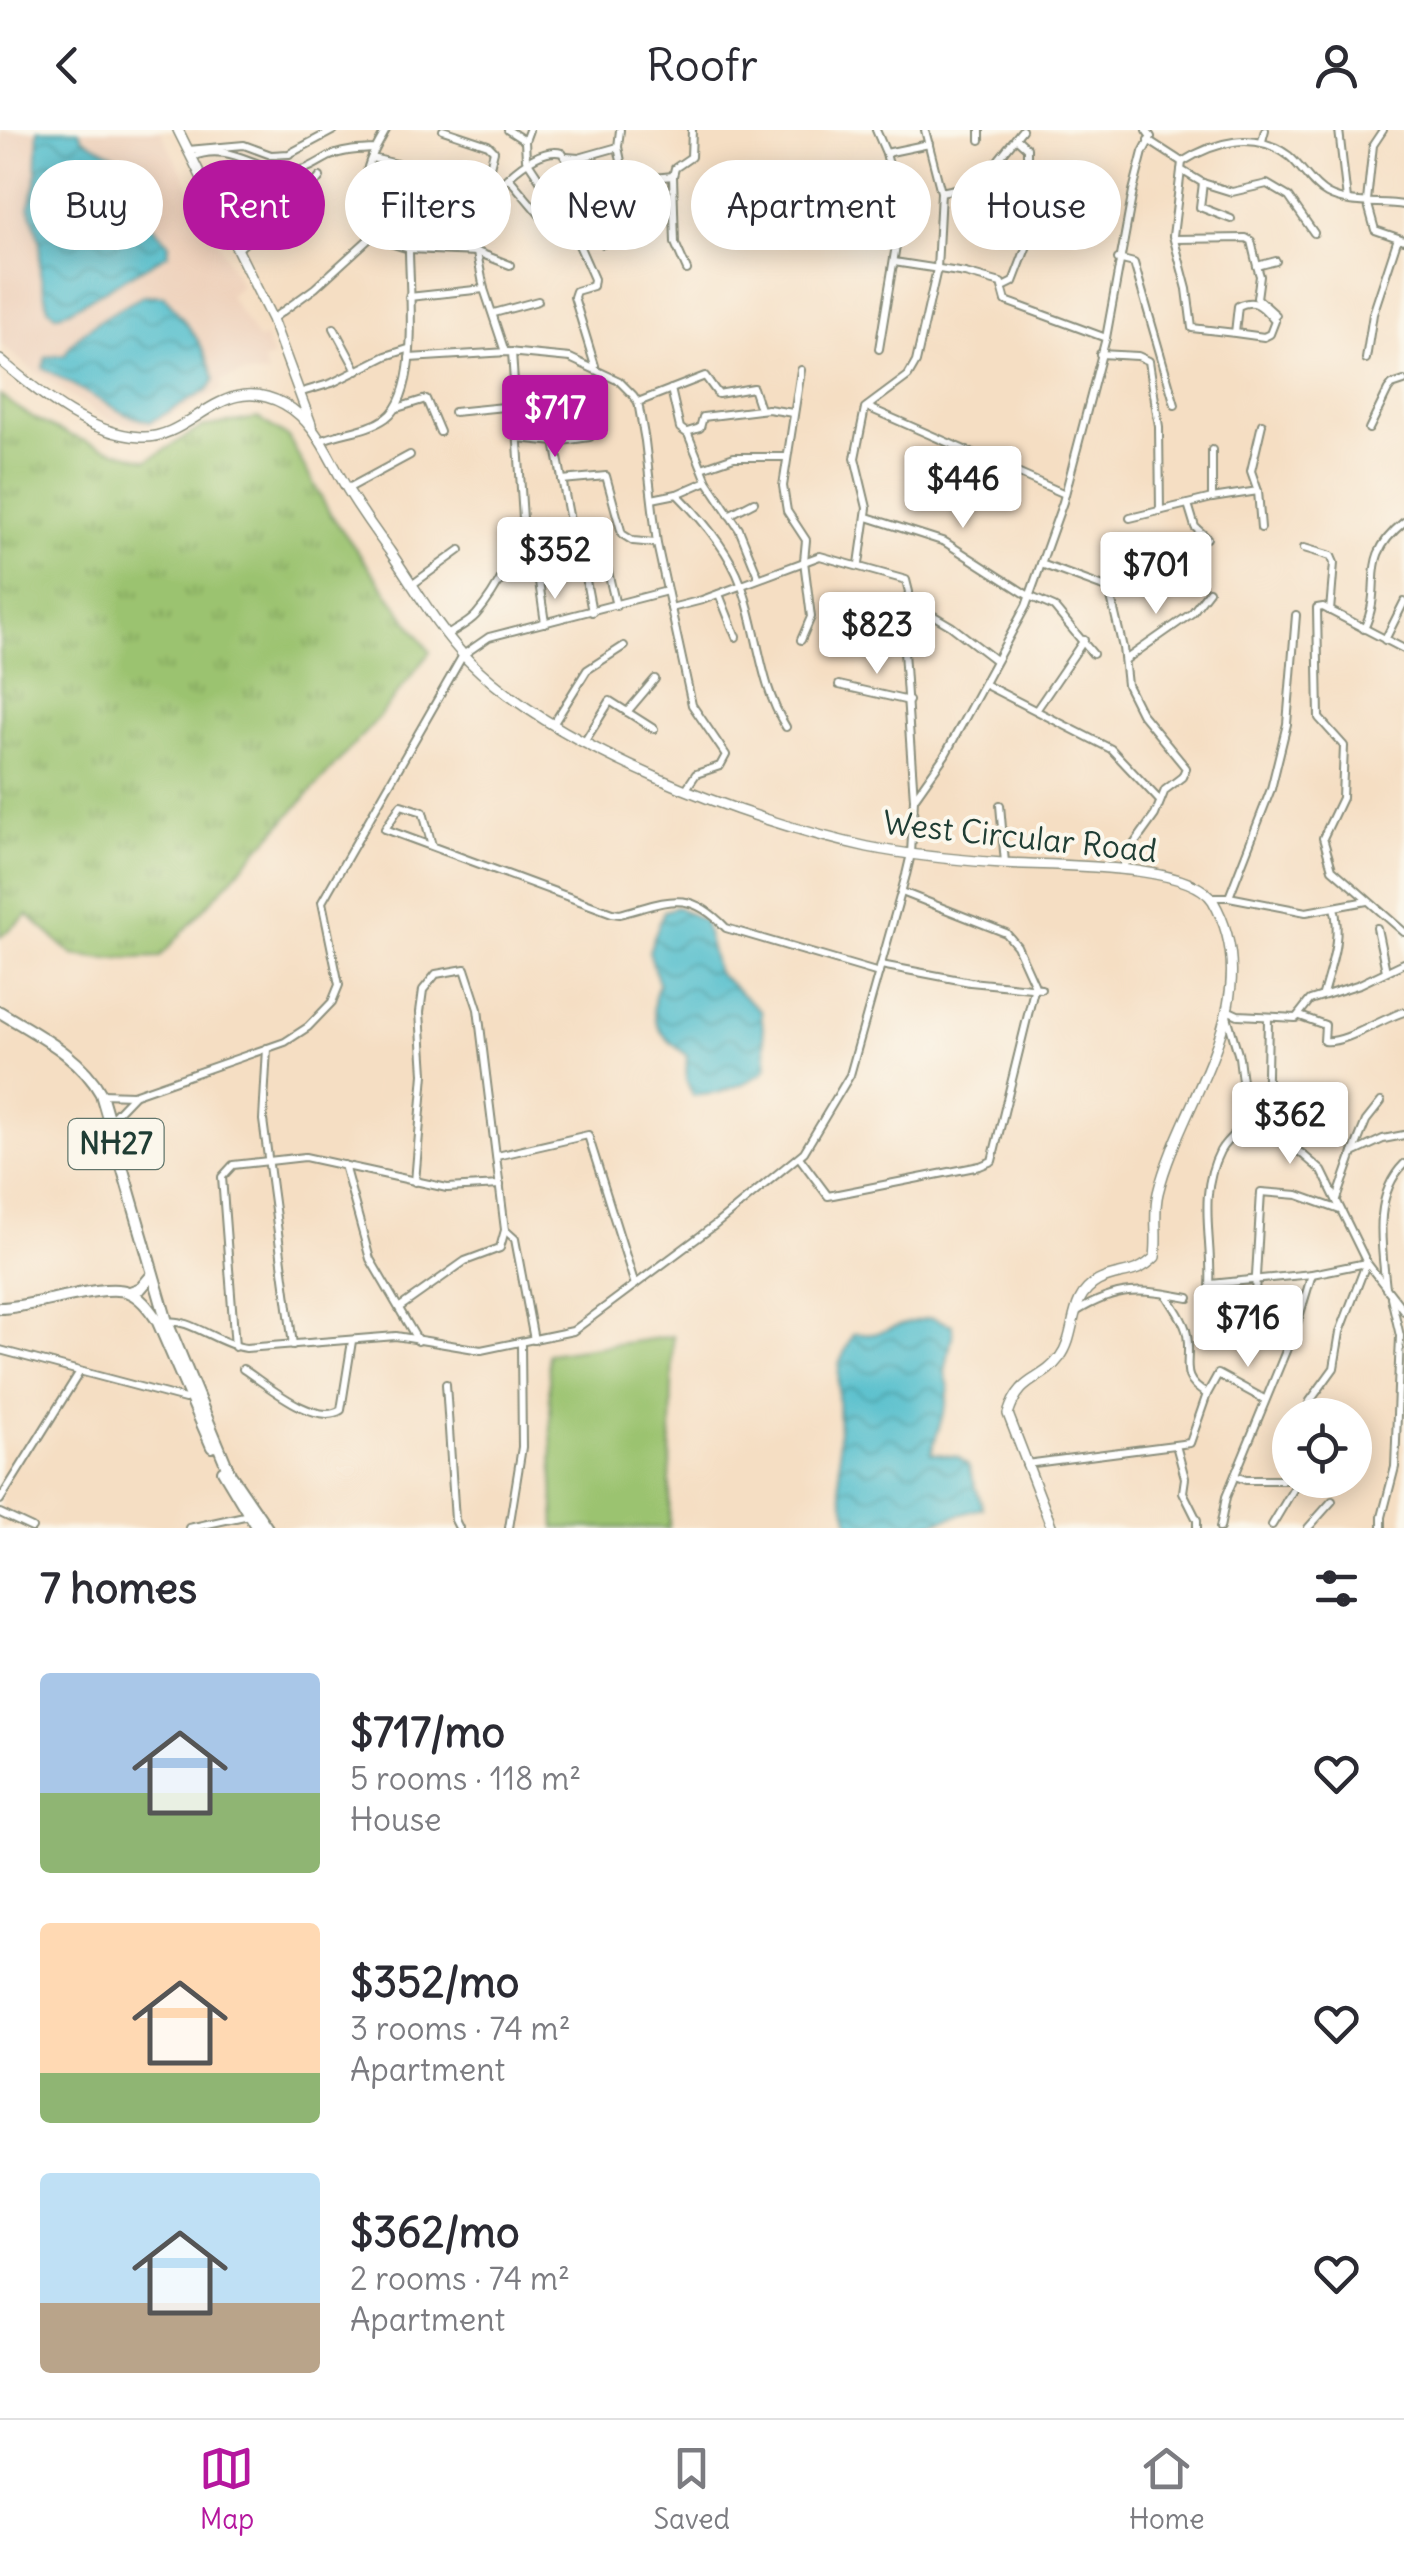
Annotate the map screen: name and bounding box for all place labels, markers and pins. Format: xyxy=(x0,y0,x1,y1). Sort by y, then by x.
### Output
pin: $717 xyxy=(496,375,614,460)
pin: $446 xyxy=(904,446,1022,531)
pin: $352 xyxy=(496,517,614,602)
pin: $701 xyxy=(1097,532,1215,617)
pin: $823 xyxy=(818,592,936,677)
pin: $362 xyxy=(1231,1082,1349,1167)
pin: $716 xyxy=(1189,1285,1307,1370)

